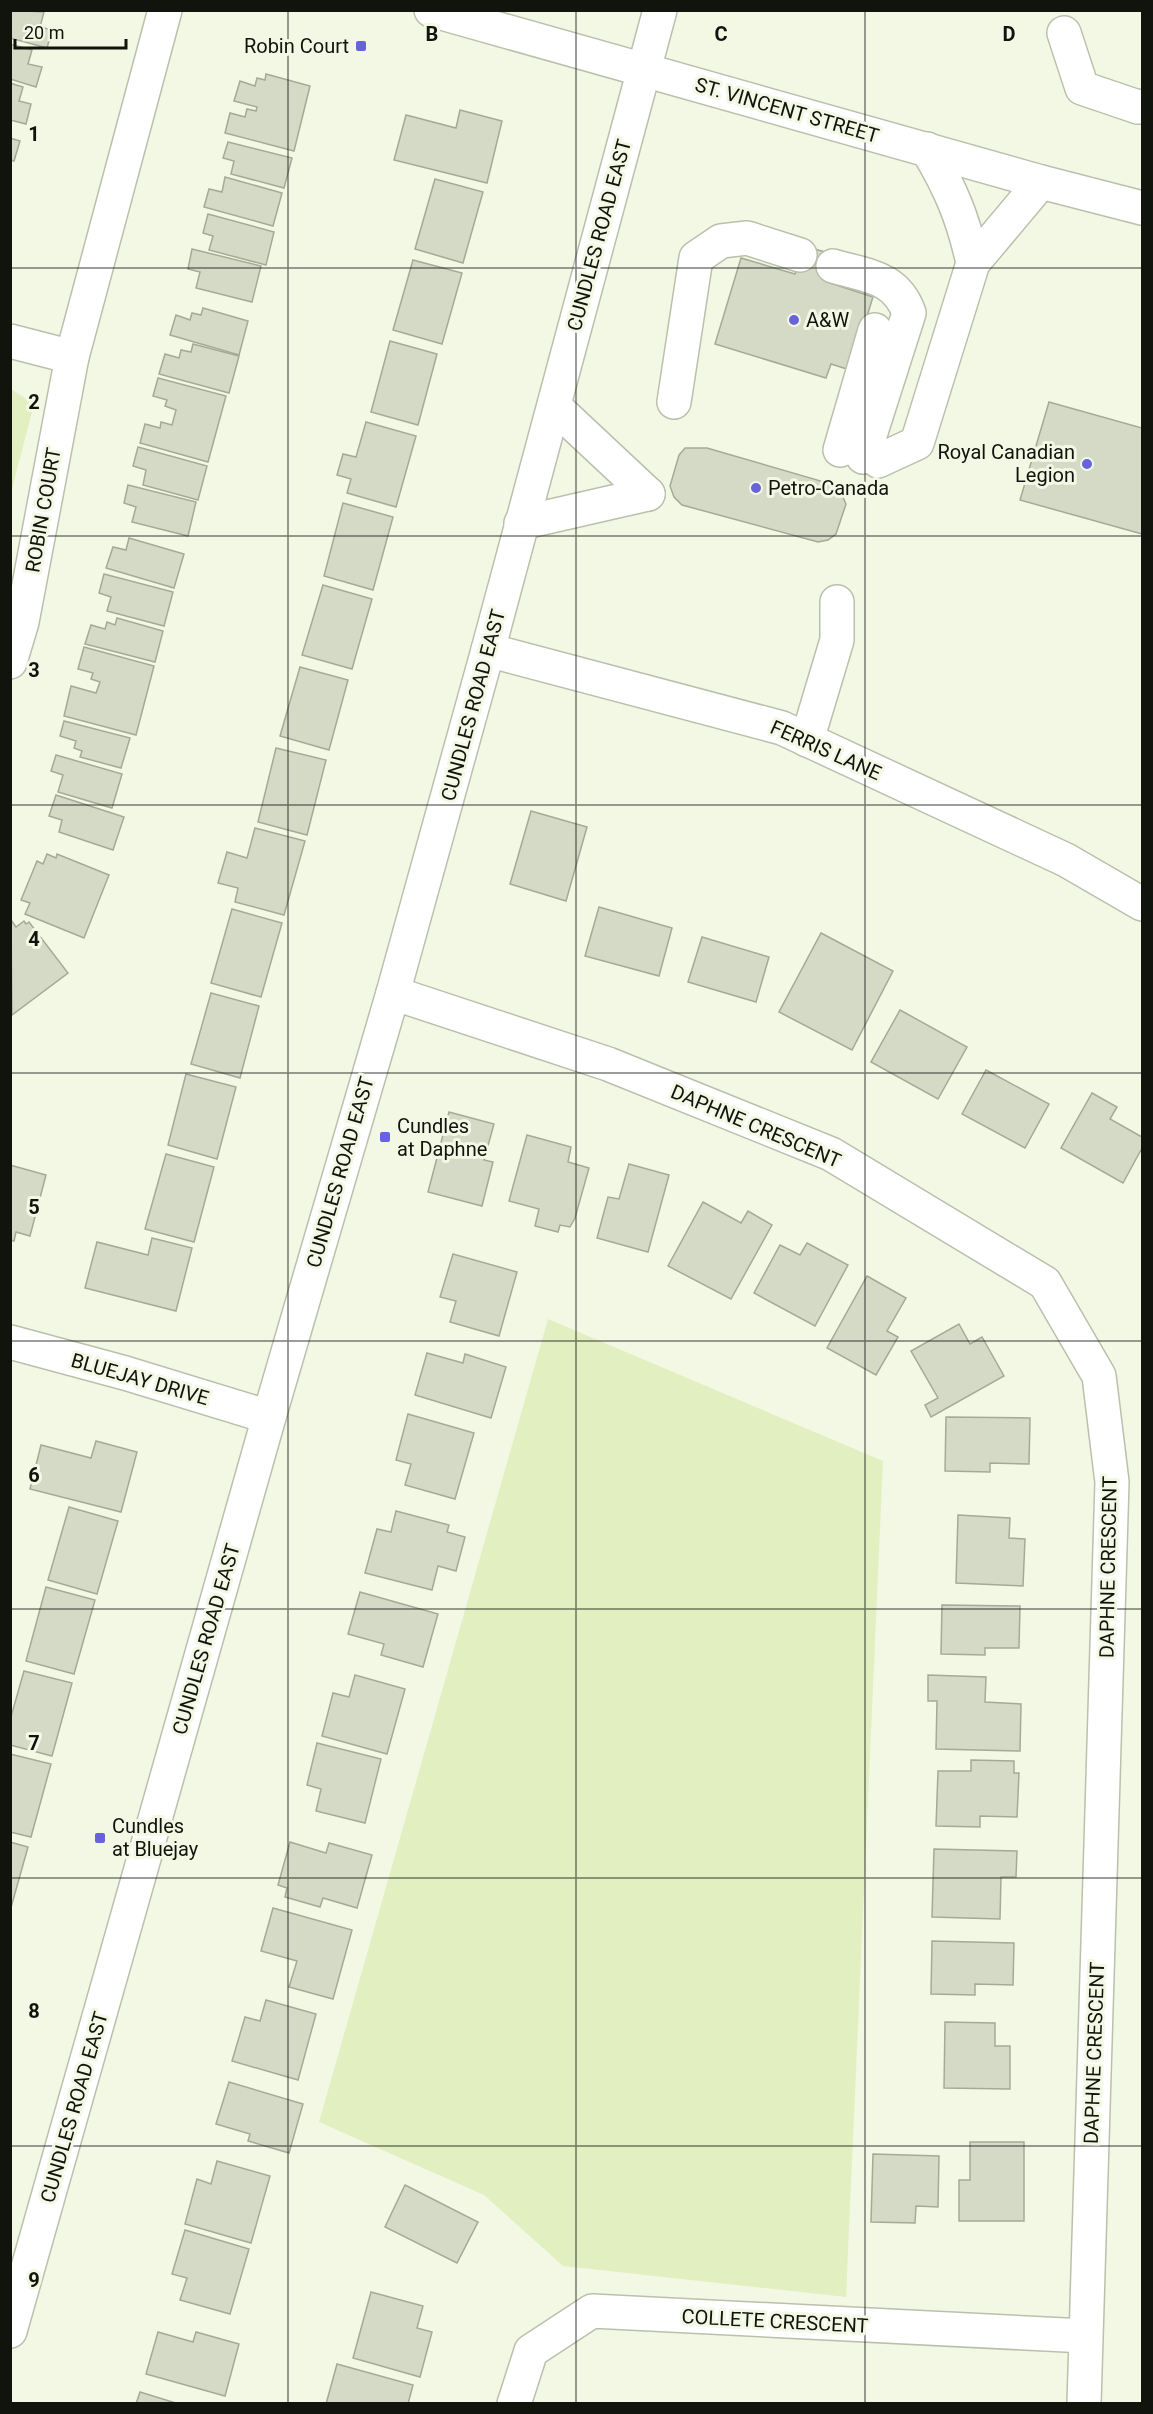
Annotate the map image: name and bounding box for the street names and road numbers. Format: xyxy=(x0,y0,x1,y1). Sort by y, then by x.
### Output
street label: ST. VINCENT STREET xyxy=(692,72,882,148)
street label: CUNDLES ROAD EAST xyxy=(562,136,636,334)
street label: ROBIN COURT xyxy=(20,446,66,574)
street label: CUNDLES ROAD EAST xyxy=(436,606,510,804)
street label: FERRIS LANE xyxy=(767,715,885,785)
street label: CUNDLES ROAD EAST xyxy=(301,1074,379,1270)
street label: DAPHNE CRESCENT xyxy=(667,1079,845,1173)
street label: BLUEJAY DRIVE xyxy=(68,1348,212,1410)
street label: DAPHNE CRESCENT xyxy=(1094,1476,1122,1658)
street label: CUNDLES ROAD EAST xyxy=(167,1541,245,1737)
street label: DAPHNE CRESCENT xyxy=(1079,1961,1109,2145)
street label: CUNDLES ROAD EAST xyxy=(35,2009,113,2205)
street label: COLLETE CRESCENT xyxy=(681,2304,869,2338)

